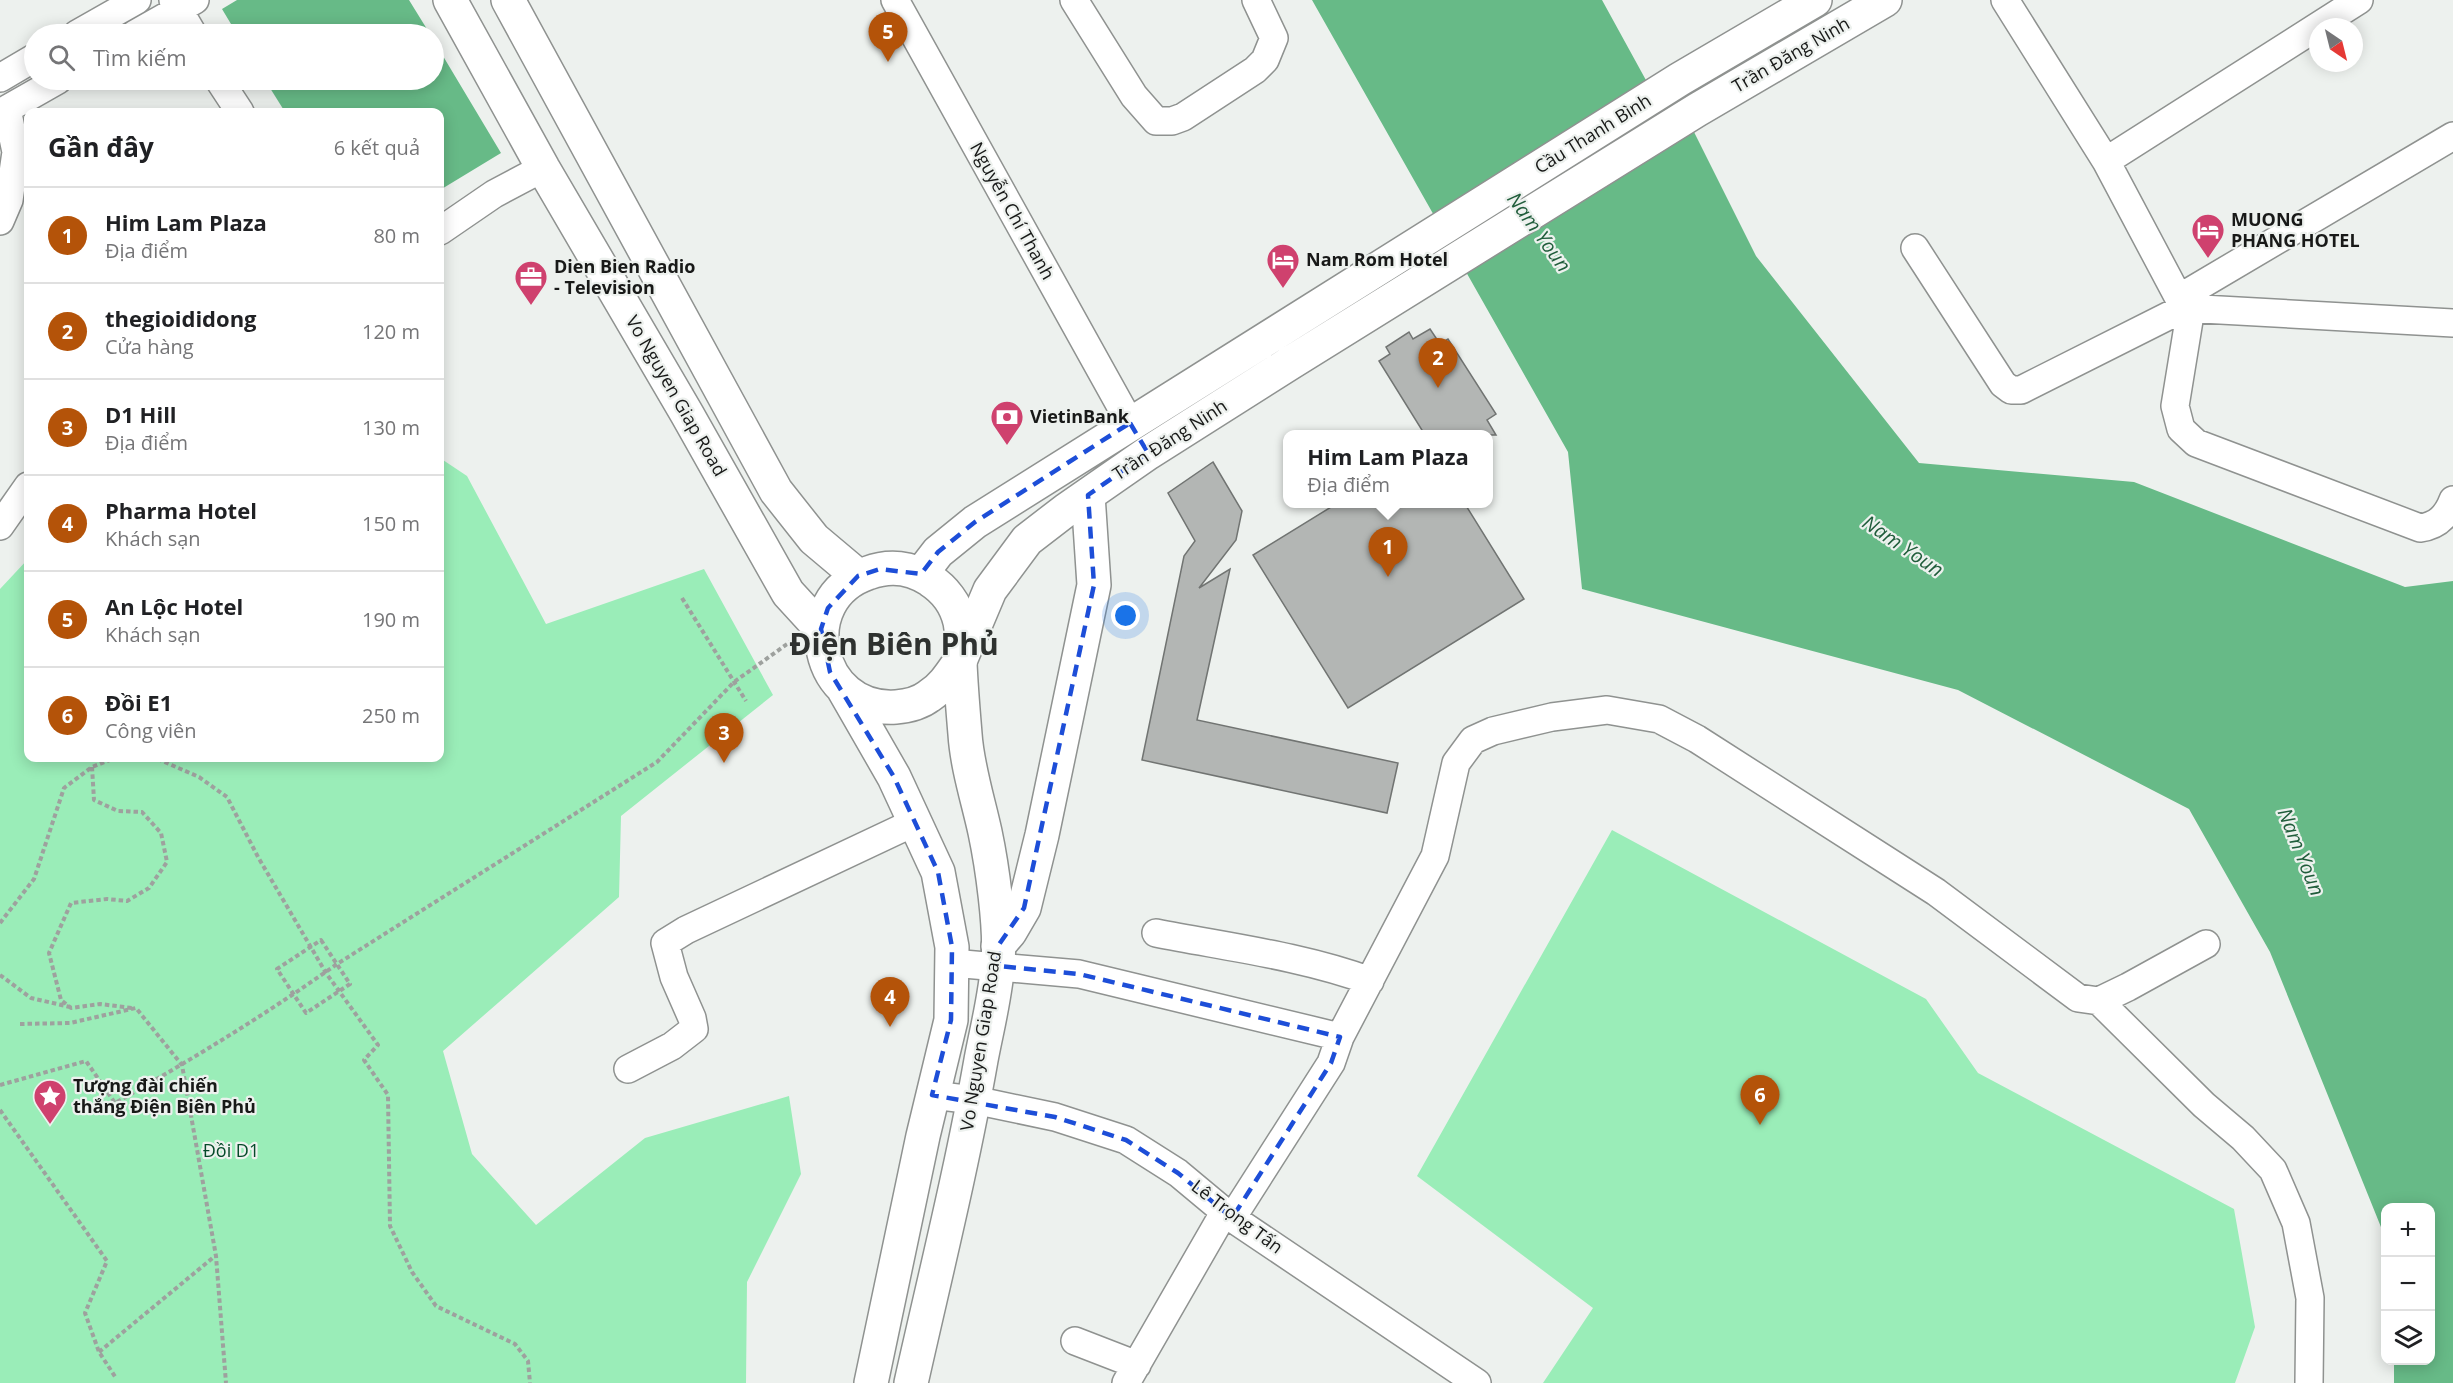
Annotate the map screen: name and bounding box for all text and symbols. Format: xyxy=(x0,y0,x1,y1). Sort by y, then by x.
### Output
street label: Trần Đăng Ninh xyxy=(1727,11,1854,97)
pin: 5 xyxy=(868,13,908,62)
north arrow xyxy=(2309,18,2363,72)
search box xyxy=(24,24,444,90)
icon: search xyxy=(45,41,78,74)
text: Tìm kiếm xyxy=(93,42,187,72)
street label: Cầu Thanh Bình xyxy=(1530,88,1655,179)
text: Gần đây xyxy=(48,129,154,165)
text: 6 kết quả xyxy=(334,134,420,161)
street label: Nguyễn Chí Thanh xyxy=(965,137,1061,284)
water label: Nam Youn xyxy=(1501,186,1577,277)
text: Him Lam Plaza xyxy=(105,207,267,237)
place label: MUONG PHANG HOTEL xyxy=(2231,207,2360,252)
hotel icon: MUONG PHANG HOTEL xyxy=(2190,212,2226,259)
text: 1 xyxy=(62,222,73,249)
text: 80 m xyxy=(373,222,420,249)
text: Địa điểm xyxy=(105,237,188,264)
hotel icon: Nam Rom Hotel xyxy=(1265,242,1301,289)
place label: Nam Rom Hotel xyxy=(1306,247,1448,271)
place label: Dien Bien Radio - Television xyxy=(554,254,695,299)
office icon: Dien Bien Radio - Television xyxy=(513,259,549,306)
text: thegioididong xyxy=(105,303,257,333)
street label: Vo Nguyen Giap Road xyxy=(621,311,733,480)
text: 2 xyxy=(62,318,73,345)
text: 120 m xyxy=(362,318,420,345)
text: Cửa hàng xyxy=(105,333,194,360)
pin: 2 xyxy=(1418,338,1458,388)
street label: Trần Đăng Ninh xyxy=(1108,393,1231,485)
text: D1 Hill xyxy=(105,399,177,429)
bank icon: VietinBank xyxy=(989,399,1025,446)
place label: VietinBank xyxy=(1030,404,1130,428)
text: 3 xyxy=(62,414,73,441)
text: 130 m xyxy=(362,414,420,441)
text: Địa điểm xyxy=(105,429,188,456)
popup xyxy=(1283,430,1493,508)
text: Him Lam Plaza xyxy=(1307,441,1469,471)
text: Địa điểm xyxy=(1307,471,1390,498)
text: Pharma Hotel xyxy=(105,495,257,525)
water label: Nam Youn xyxy=(1857,509,1949,583)
text: 4 xyxy=(62,510,73,537)
text: 150 m xyxy=(362,510,420,537)
text: Khách sạn xyxy=(105,525,201,552)
pin: 1 xyxy=(1368,528,1408,577)
text: An Lộc Hotel xyxy=(105,591,243,621)
your location xyxy=(1111,601,1140,630)
text: 5 xyxy=(62,606,73,633)
text: 190 m xyxy=(362,606,420,633)
text: Khách sạn xyxy=(105,621,201,648)
district label: Điện Biên Phủ xyxy=(789,623,999,664)
text: Đồi E1 xyxy=(105,687,172,717)
text: 6 xyxy=(62,702,73,729)
text: 250 m xyxy=(362,702,420,729)
pin: 3 xyxy=(704,714,744,763)
text: Công viên xyxy=(105,717,196,744)
water label: Nam Youn xyxy=(2272,804,2331,900)
street label: Vo Nguyen Giap Road xyxy=(954,949,1006,1132)
pin: 4 xyxy=(870,978,910,1027)
place label: Tượng đài chiến thắng Điện Biên Phủ xyxy=(73,1073,256,1118)
pin: 6 xyxy=(1740,1076,1780,1125)
place icon: Tượng đài chiến thắng Điện Biên Phủ xyxy=(32,1078,68,1125)
park label: Đồi D1 xyxy=(203,1138,259,1162)
street label: Lê Trọng Tấn xyxy=(1187,1174,1288,1259)
map controls xyxy=(2381,1203,2435,1365)
button: + xyxy=(2381,1203,2435,1257)
button: − xyxy=(2381,1257,2435,1311)
button: layers xyxy=(2381,1311,2435,1365)

